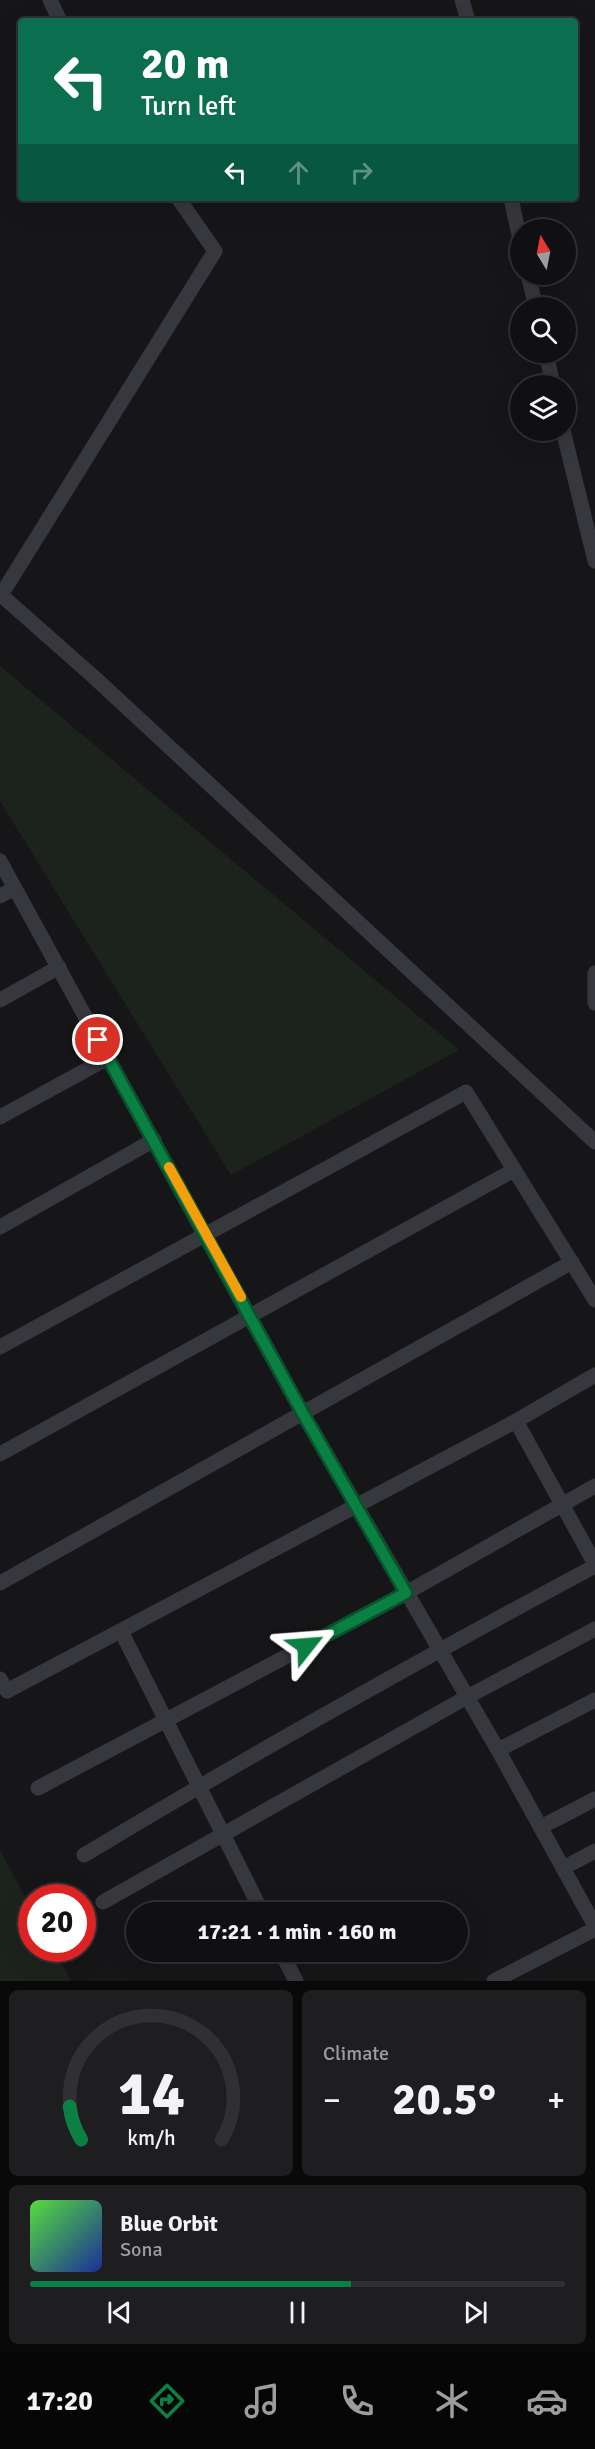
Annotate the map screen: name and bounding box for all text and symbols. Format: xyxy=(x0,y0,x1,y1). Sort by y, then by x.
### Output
text: 20 m xyxy=(141,39,230,90)
icon: left xyxy=(42,42,120,120)
text: Turn left xyxy=(141,90,236,123)
icon: left xyxy=(219,156,252,189)
icon: ahead xyxy=(282,156,315,189)
icon: right xyxy=(345,156,378,189)
north arrow xyxy=(510,219,576,285)
map controls xyxy=(510,219,576,441)
button: search xyxy=(510,297,576,363)
button: layers xyxy=(510,375,576,441)
pin xyxy=(72,1014,123,1065)
icon: arrive xyxy=(81,1023,114,1056)
position arrow xyxy=(274,1614,338,1678)
speed limit sign: 20 xyxy=(18,1884,96,1962)
text: 17:21 · 1 min · 160 m xyxy=(197,1918,397,1945)
text: Climate xyxy=(323,2041,389,2066)
text: 14 xyxy=(117,2055,185,2132)
text: 20.5° xyxy=(392,2072,496,2127)
text: − xyxy=(323,2080,341,2121)
text: + xyxy=(547,2080,565,2121)
text: km/h xyxy=(127,2125,175,2151)
text: Blue Orbit xyxy=(120,2210,218,2237)
text: Sona xyxy=(120,2237,163,2262)
icon: previous xyxy=(103,2296,136,2329)
icon: pause xyxy=(281,2296,314,2329)
icon: next xyxy=(459,2296,492,2329)
icon: directions xyxy=(146,2380,188,2422)
icon: music xyxy=(241,2380,283,2422)
icon: phone xyxy=(336,2380,378,2422)
icon: climate xyxy=(431,2380,473,2422)
icon: car xyxy=(526,2380,568,2422)
text: 17:20 xyxy=(27,2385,93,2418)

